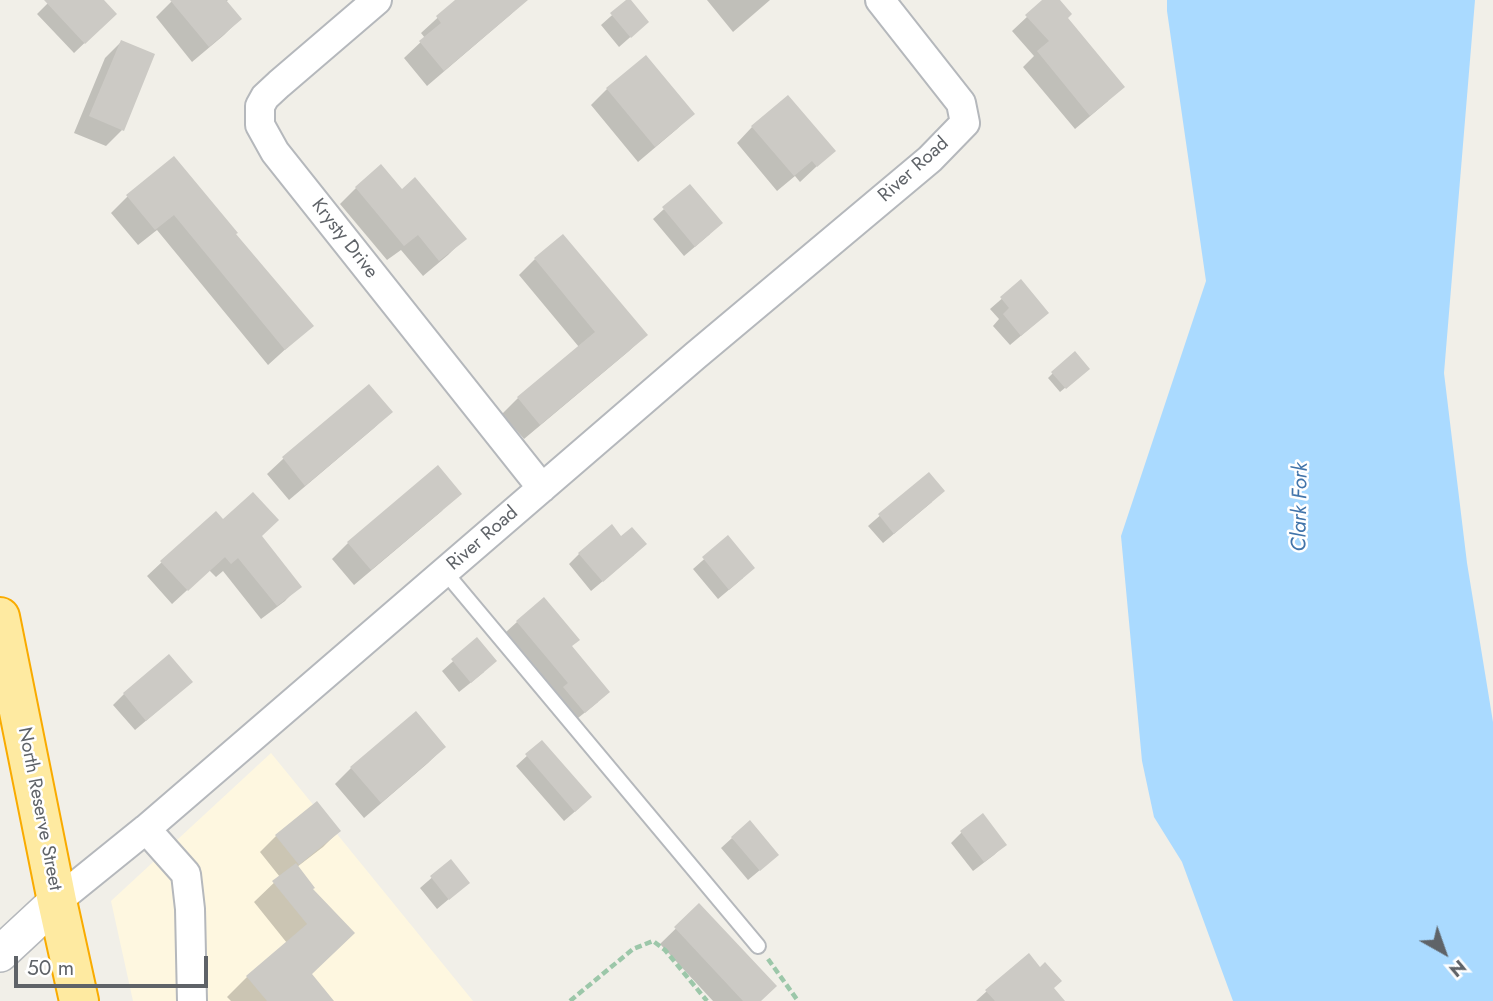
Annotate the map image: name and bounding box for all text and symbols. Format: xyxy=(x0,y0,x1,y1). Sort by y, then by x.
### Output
street label: River Road xyxy=(874,133,954,207)
street label: Krysty Drive xyxy=(306,195,382,283)
water label: Clark Fork xyxy=(1288,462,1314,552)
street label: River Road xyxy=(443,502,523,576)
street label: North Reserve Street xyxy=(12,725,66,893)
north arrow xyxy=(1409,917,1479,987)
scale bar xyxy=(18,942,212,986)
text: 50 m xyxy=(27,953,74,983)
text: N xyxy=(1443,953,1472,984)

